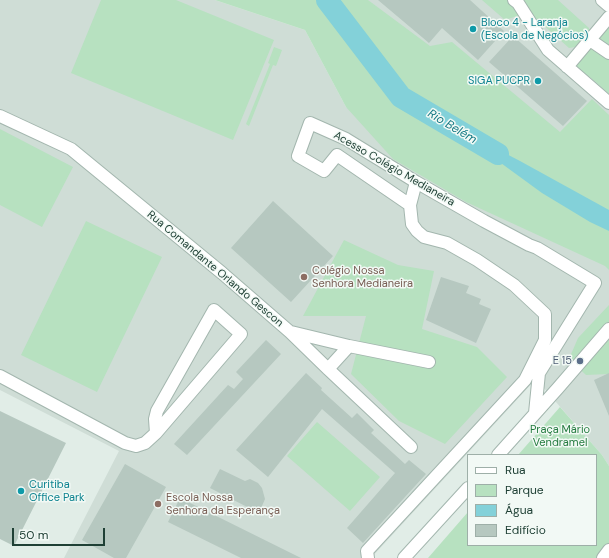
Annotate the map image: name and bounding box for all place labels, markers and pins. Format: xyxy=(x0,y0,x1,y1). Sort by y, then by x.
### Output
place label: Bloco 4 - Laranja (Escola de Negócios) xyxy=(481,16,588,42)
marker: Bloco 4 - Laranja (Escola de Negócios) xyxy=(468,24,478,34)
place label: SIGA PUCPR xyxy=(468,74,530,88)
marker: SIGA PUCPR xyxy=(533,76,543,86)
place label: Colégio Nossa Senhora Medianeira xyxy=(312,264,413,290)
marker: Colégio Nossa Senhora Medianeira xyxy=(299,272,309,282)
place label: E 15 xyxy=(553,354,572,368)
marker: E 15 xyxy=(575,356,585,366)
place label: Curitiba Office Park xyxy=(29,478,85,504)
marker: Curitiba Office Park xyxy=(16,486,26,496)
place label: Escola Nossa Senhora da Esperança xyxy=(166,491,280,517)
marker: Escola Nossa Senhora da Esperança xyxy=(153,499,163,509)

